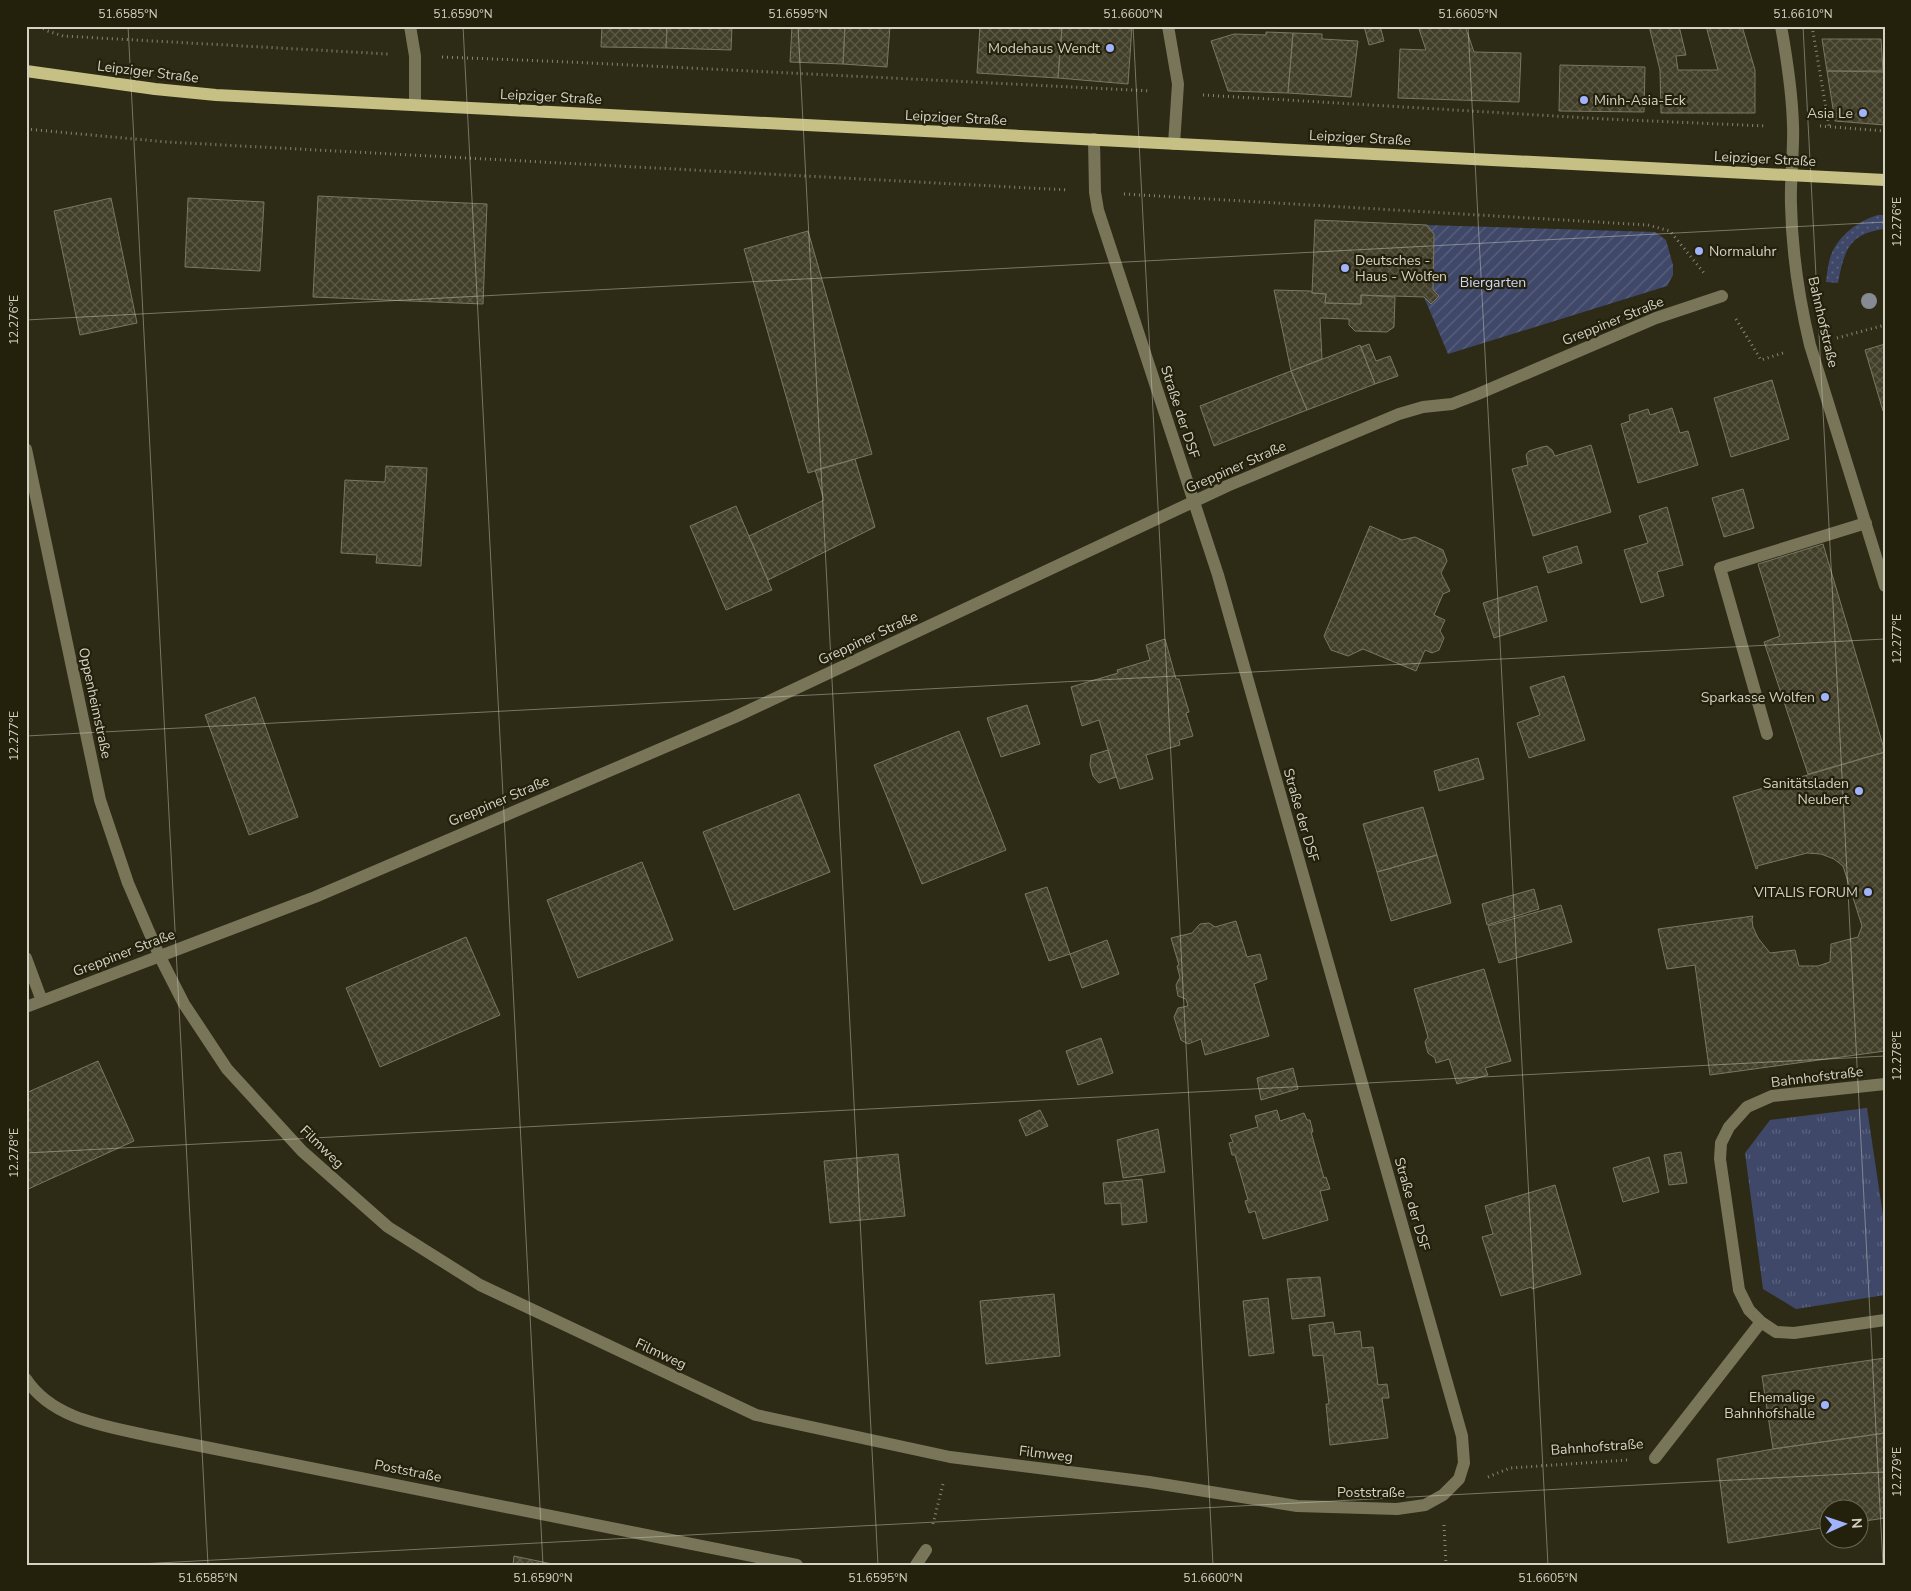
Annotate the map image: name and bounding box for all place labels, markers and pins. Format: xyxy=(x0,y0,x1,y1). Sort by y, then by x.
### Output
place label: Modehaus Wendt xyxy=(988,39,1100,58)
marker: Modehaus Wendt xyxy=(1104,42,1116,54)
place label: Minh-Asia-Eck xyxy=(1594,91,1687,110)
marker: Minh-Asia-Eck xyxy=(1578,94,1590,106)
place label: Asia Le xyxy=(1807,104,1853,123)
marker: Asia Le xyxy=(1857,107,1869,119)
place label: Normaluhr xyxy=(1709,242,1777,261)
marker: Normaluhr xyxy=(1693,245,1705,257)
place label: Deutsches - Haus - Wolfen xyxy=(1355,251,1447,286)
marker: Deutsches - Haus - Wolfen xyxy=(1339,262,1351,274)
place label: Sparkasse Wolfen xyxy=(1701,688,1815,707)
marker: Sparkasse Wolfen xyxy=(1819,691,1831,703)
place label: Sanitätsladen Neubert xyxy=(1763,774,1849,809)
marker: Sanitätsladen Neubert xyxy=(1853,785,1865,797)
place label: VITALIS FORUM xyxy=(1753,883,1858,902)
marker: VITALIS FORUM xyxy=(1862,886,1874,898)
place label: Ehemalige Bahnhofshalle xyxy=(1724,1388,1815,1423)
marker: Ehemalige Bahnhofshalle xyxy=(1819,1399,1831,1411)

